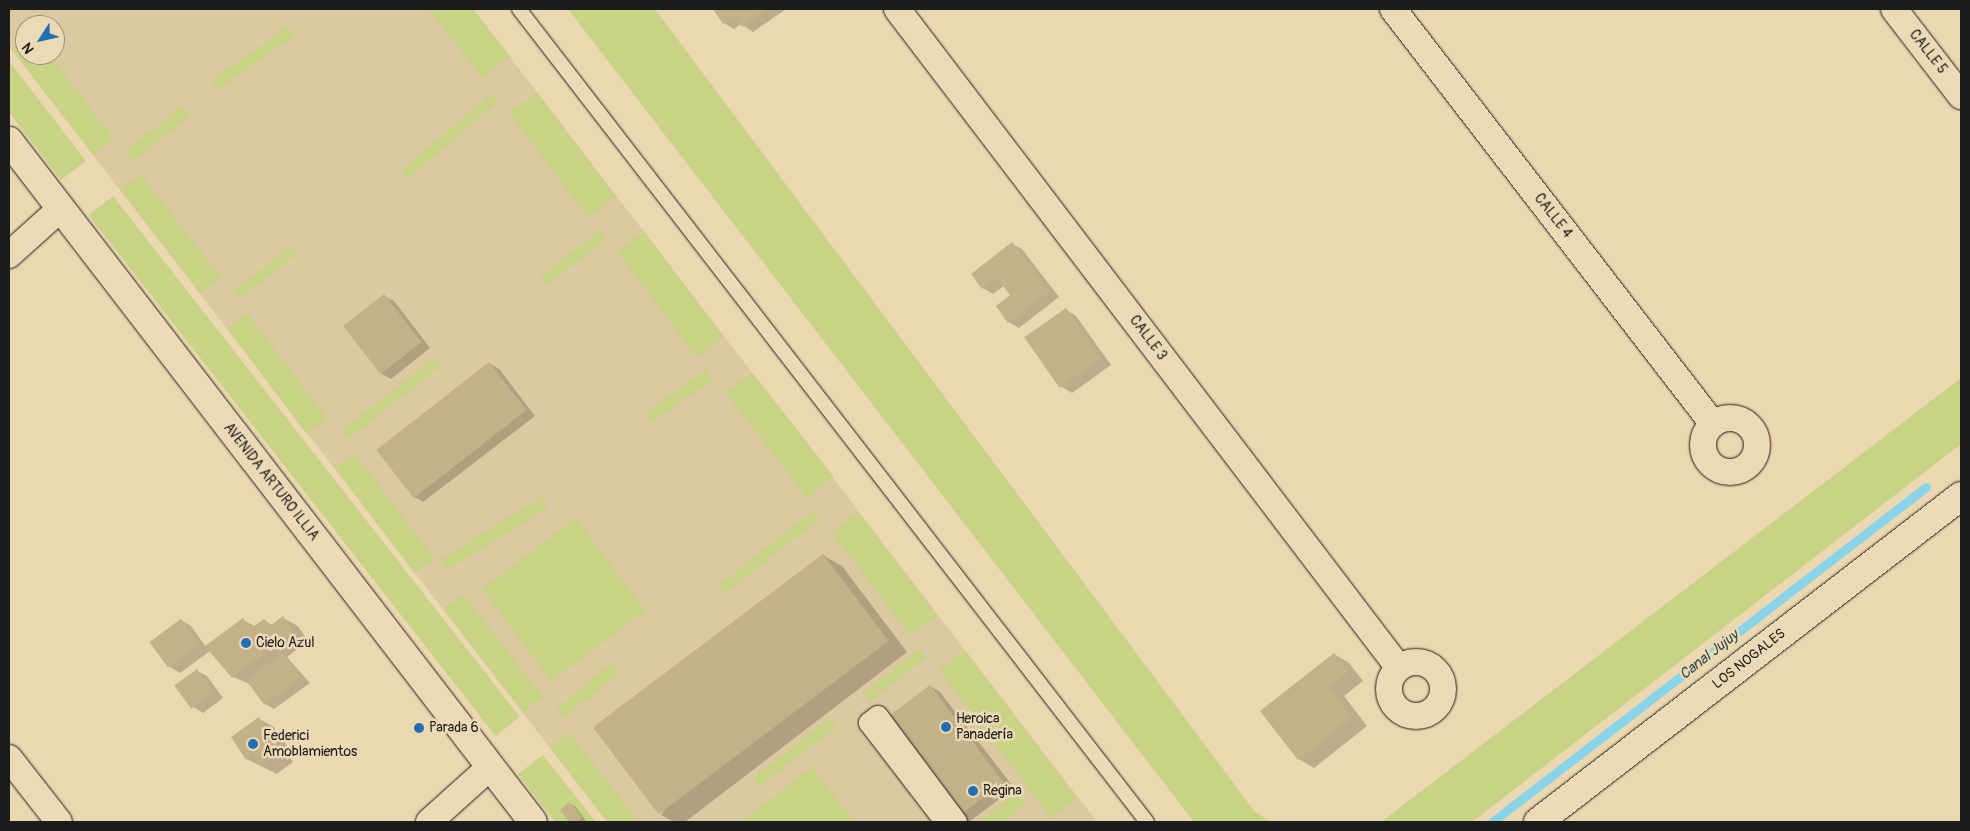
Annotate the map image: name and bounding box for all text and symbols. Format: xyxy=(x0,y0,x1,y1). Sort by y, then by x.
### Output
north arrow xyxy=(15,15,65,65)
street label: CALLE 5 xyxy=(1906,27,1950,77)
text: N xyxy=(18,40,38,57)
street label: CALLE 4 xyxy=(1530,190,1576,242)
street label: CALLE 3 xyxy=(1126,312,1170,364)
street label: AVENIDA ARTURO ILLIA xyxy=(220,420,322,544)
street label: LOS NOGALES xyxy=(1709,625,1789,693)
water label: Canal Jujuy xyxy=(1676,626,1742,684)
place label: Cielo Azul xyxy=(256,635,315,651)
marker: Cielo Azul xyxy=(240,637,252,649)
place label: Heroica Panadería xyxy=(956,711,1013,744)
place label: Parada 6 xyxy=(429,720,479,736)
marker: Heroica Panadería xyxy=(940,721,952,733)
marker: Parada 6 xyxy=(413,722,425,734)
place label: Federici Amoblamientos xyxy=(263,728,357,760)
marker: Federici Amoblamientos xyxy=(247,738,259,750)
place label: Regina xyxy=(983,783,1022,799)
marker: Regina xyxy=(967,785,979,797)

